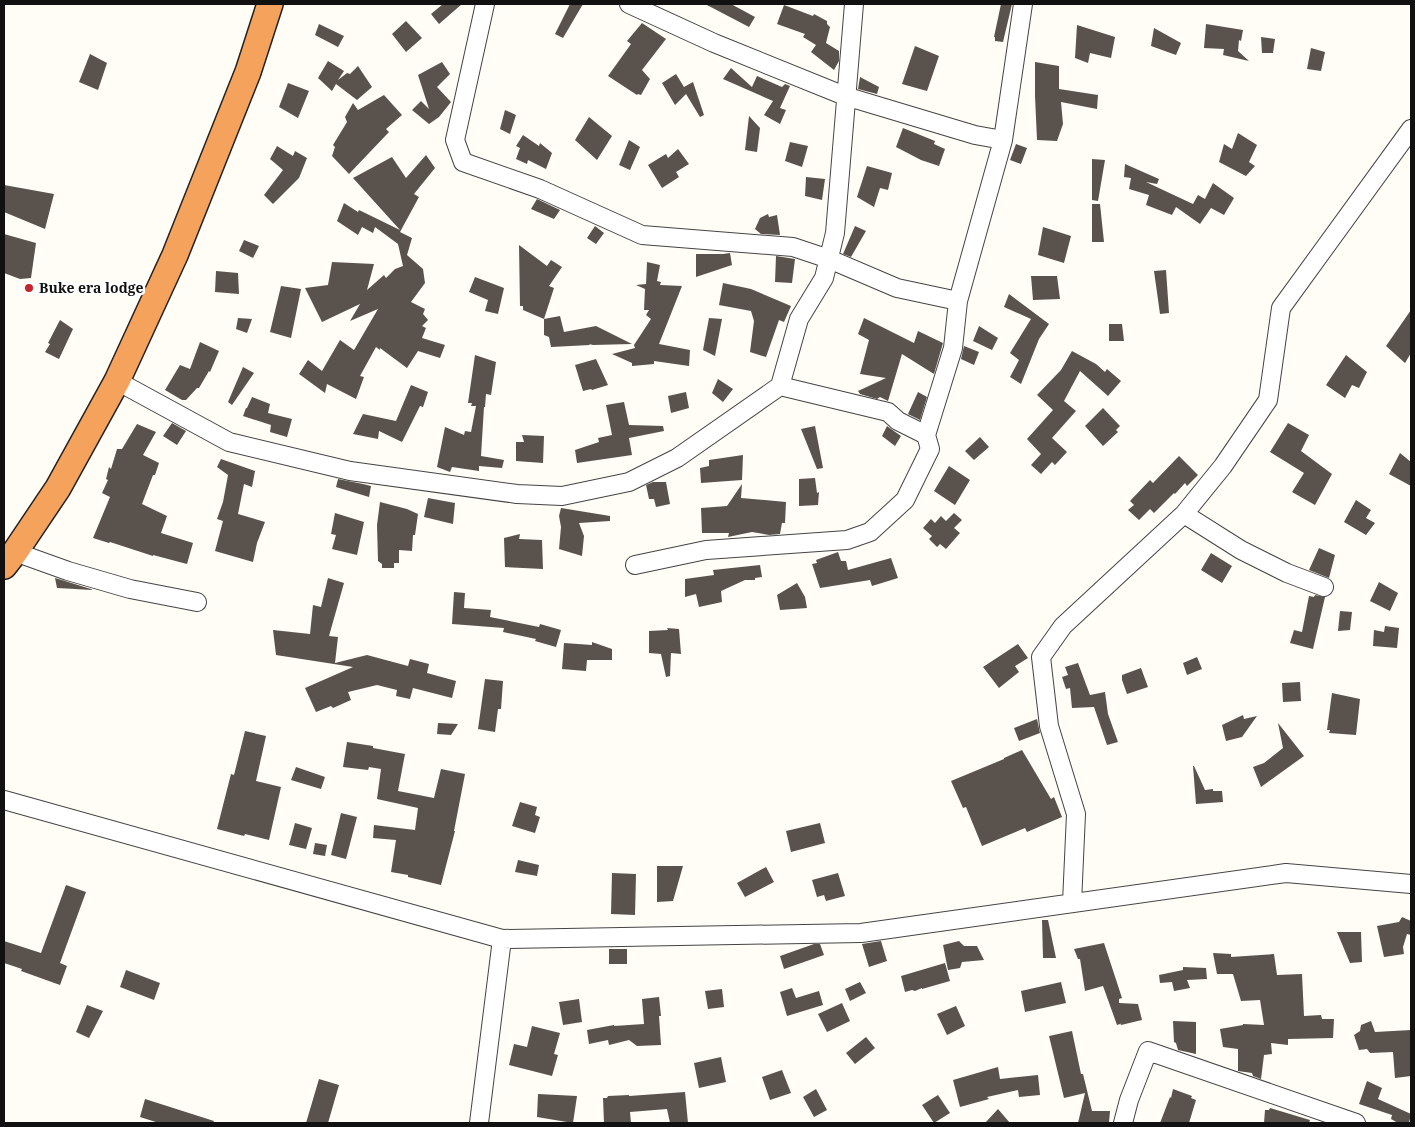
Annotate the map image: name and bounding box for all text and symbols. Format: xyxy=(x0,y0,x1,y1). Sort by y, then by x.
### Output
place label: Buke era lodge xyxy=(39,278,144,297)
marker: Buke era lodge xyxy=(23,282,35,294)

